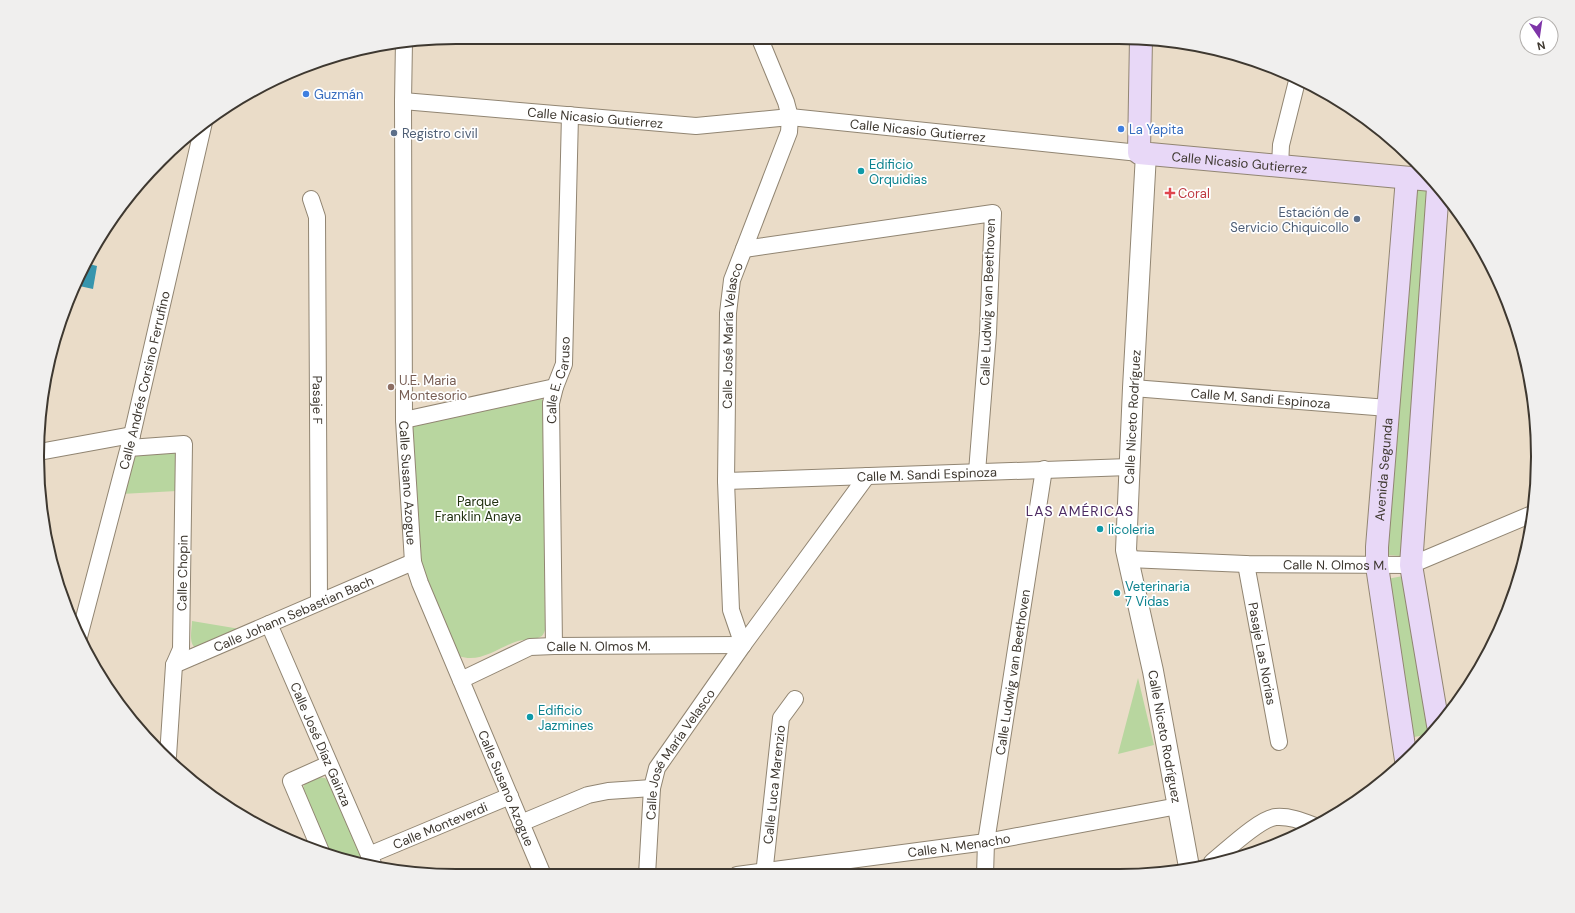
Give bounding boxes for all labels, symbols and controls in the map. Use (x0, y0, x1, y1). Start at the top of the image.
north arrow (1519, 16, 1559, 56)
text: N (1536, 38, 1547, 53)
place label: Guzmán (314, 86, 363, 103)
marker: Guzmán (301, 89, 311, 99)
street label: Calle Nicasio Gutierrez (527, 104, 664, 132)
street label: Calle Nicasio Gutierrez (849, 115, 986, 146)
place label: La Yapita (1129, 121, 1183, 138)
marker: La Yapita (1116, 124, 1126, 134)
place label: Registro civil (402, 125, 478, 142)
marker: Registro civil (389, 128, 399, 138)
street label: Calle Nicasio Gutierrez (1171, 148, 1308, 177)
place label: Edificio Orquidias (869, 156, 927, 188)
marker: Edificio Orquidias (856, 166, 866, 176)
place label: Coral (1178, 185, 1210, 202)
marker: Coral (1165, 188, 1175, 198)
place label: Estación de Servicio Chiquicollo (1230, 204, 1349, 236)
marker: Estación de Servicio Chiquicollo (1352, 214, 1362, 224)
street label: Calle Ludwig van Beethoven (976, 218, 999, 386)
street label: Calle José María Velasco (719, 260, 747, 409)
street label: Calle Andrés Corsino Ferrufino (115, 289, 174, 472)
street label: Calle E. Caruso (543, 336, 574, 424)
street label: Calle Niceto Rodríguez (1120, 349, 1145, 485)
place label: U.E. Maria Montesorio (399, 372, 468, 404)
street label: Pasaje F (309, 376, 326, 425)
marker: U.E. Maria Montesorio (386, 382, 396, 392)
street label: Calle M. Sandi Espinoza (1190, 385, 1331, 412)
street label: Avenida Segunda (1371, 417, 1396, 522)
street label: Calle Susano Azogue (395, 420, 420, 546)
street label: Calle M. Sandi Espinoza (856, 464, 997, 485)
park label: Parque Franklin Anaya (435, 493, 521, 525)
district label: LAS AMÉRICAS (1026, 502, 1134, 520)
place label: licoleria (1108, 521, 1154, 538)
marker: licoleria (1095, 524, 1105, 534)
street label: Calle Chopin (173, 535, 192, 611)
street label: Calle N. Olmos M. (1283, 556, 1387, 574)
street label: Calle Johann Sebastian Bach (211, 572, 376, 656)
place label: Veterinaria 7 Vidas (1125, 578, 1190, 610)
street label: Calle Ludwig van Beethoven (992, 588, 1034, 756)
marker: Veterinaria 7 Vidas (1112, 588, 1122, 598)
street label: Pasaje Las Norias (1244, 601, 1280, 706)
street label: Calle N. Olmos M. (546, 637, 651, 655)
street label: Calle Niceto Rodríguez (1144, 669, 1185, 804)
street label: Calle José Díaz Gainza (286, 680, 355, 809)
street label: Calle José María Velasco (642, 685, 719, 821)
place label: Edificio Jazmines (538, 702, 594, 734)
marker: Edificio Jazmines (525, 712, 535, 722)
street label: Calle Luca Marenzio (759, 724, 789, 845)
street label: Calle Susano Azogue (474, 728, 538, 849)
street label: Calle Monteverdi (390, 798, 490, 853)
street label: Calle N. Menacho (907, 830, 1012, 861)

